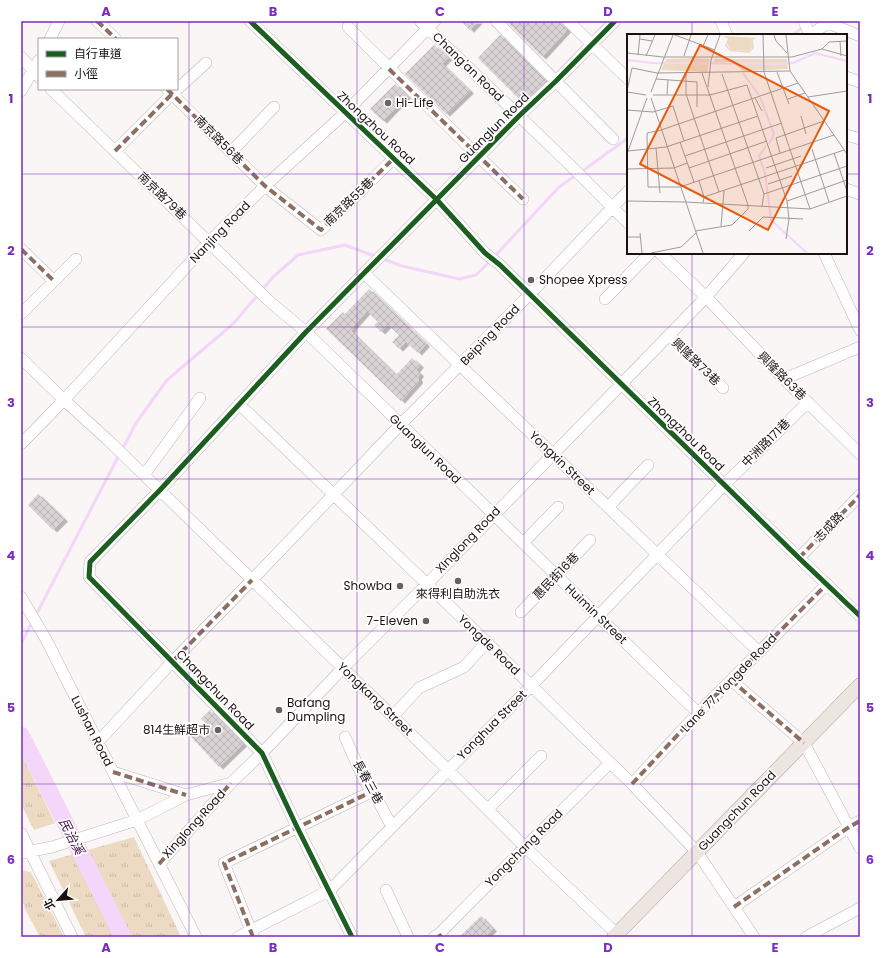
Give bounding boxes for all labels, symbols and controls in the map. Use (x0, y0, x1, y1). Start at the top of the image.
text: A (101, 2, 111, 21)
text: B (269, 2, 278, 21)
text: C (435, 2, 445, 21)
text: D (603, 2, 613, 21)
text: E (771, 2, 779, 21)
street label: Chang'an Road (429, 28, 508, 105)
inset map (627, 34, 847, 254)
legend (38, 38, 178, 90)
text: 自行車道 (74, 45, 122, 62)
text: 小徑 (74, 65, 98, 82)
street label: Zhongzhou Road (334, 87, 419, 168)
text: 1 (9, 89, 13, 108)
street label: Guanglun Road (455, 89, 533, 167)
text: 1 (868, 89, 872, 108)
place label: Hi-Life (396, 94, 433, 111)
marker: Hi-Life (383, 98, 393, 108)
street label: 南京路56巷 (191, 111, 248, 168)
street label: 南京路79巷 (134, 168, 191, 223)
street label: 南京路55巷 (320, 174, 377, 230)
street label: Nanjing Road (186, 197, 254, 266)
text: 2 (7, 241, 15, 260)
text: 2 (866, 241, 874, 260)
place label: Shopee Xpress (539, 271, 628, 288)
marker: Shopee Xpress (526, 275, 536, 285)
street label: Beiping Road (456, 300, 523, 369)
street label: 興隆路73巷 (668, 334, 724, 389)
street label: 興隆路63巷 (754, 347, 811, 404)
text: 3 (7, 393, 15, 412)
street label: Zhongzhou Road (644, 393, 728, 475)
text: 3 (866, 393, 874, 412)
street label: Guanglun Road (386, 410, 465, 487)
street label: 中洲路171巷 (738, 415, 794, 471)
street label: Yongxin Street (526, 427, 599, 498)
street label: XInglong Road (431, 502, 504, 577)
street label: 志成路 (810, 508, 847, 546)
text: 4 (7, 546, 16, 565)
text: 4 (866, 546, 875, 565)
street label: 惠民街16巷 (529, 548, 582, 603)
marker: 來得利自助洗衣 (453, 576, 463, 586)
place label: Showba (344, 577, 392, 594)
street label: Huimin Street (562, 580, 631, 648)
marker: Showba (395, 581, 405, 591)
place label: 來得利自助洗衣 (416, 585, 500, 602)
street label: Yongde Road (455, 611, 524, 679)
place label: 7-Eleven (366, 612, 418, 629)
marker: 7-Eleven (421, 616, 431, 626)
street label: Lane 77, Yongde Road (677, 630, 780, 736)
street label: Changchun Road (173, 646, 258, 734)
street label: Yongkang Street (334, 658, 417, 739)
street label: Yonghua Street (453, 686, 530, 763)
street label: Lushan Road (67, 693, 118, 769)
place label: Bafang Dumpling (287, 694, 345, 725)
text: 5 (7, 698, 15, 717)
text: 5 (866, 698, 874, 717)
marker: Bafang Dumpling (274, 705, 284, 715)
place label: 814生鮮超市 (143, 721, 210, 738)
marker: 814生鮮超市 (213, 725, 223, 735)
street label: 長春三巷 (349, 757, 388, 807)
street label: Guangchun Road (694, 767, 779, 855)
street label: Xinglong Road (158, 786, 229, 862)
street label: Yongchang Road (481, 805, 566, 890)
water label: 民治溪 (54, 815, 90, 860)
text: 6 (7, 850, 15, 869)
text: 6 (866, 850, 874, 869)
north arrow (38, 880, 78, 920)
text: 北 (39, 896, 59, 913)
text: A (101, 938, 111, 957)
text: B (269, 938, 278, 957)
text: C (435, 938, 445, 957)
text: D (603, 938, 613, 957)
text: E (771, 938, 779, 957)

